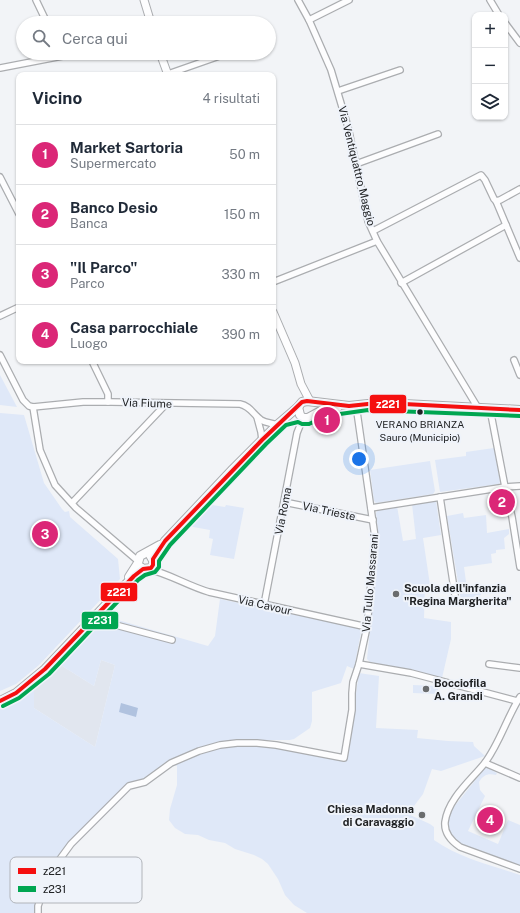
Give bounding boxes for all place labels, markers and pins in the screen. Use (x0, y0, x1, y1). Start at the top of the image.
pin: 1 (314, 405, 340, 435)
marker: VERANO BRIANZA Sauro (Municipio) (415, 407, 425, 417)
place label: VERANO BRIANZA Sauro (Municipio) (376, 418, 464, 443)
pin: 2 (489, 487, 515, 517)
pin: 3 (32, 519, 58, 549)
place label: Scuola dell'infanzia "Regina Margherita" (404, 582, 512, 607)
marker: Scuola dell'infanzia "Regina Margherita" (391, 589, 401, 599)
place label: Bocciofila A. Grandi (434, 677, 486, 702)
marker: Bocciofila A. Grandi (421, 684, 431, 694)
place label: Chiesa Madonna di Caravaggio (327, 803, 414, 828)
pin: 4 (477, 805, 503, 835)
marker: Chiesa Madonna di Caravaggio (417, 810, 427, 820)

